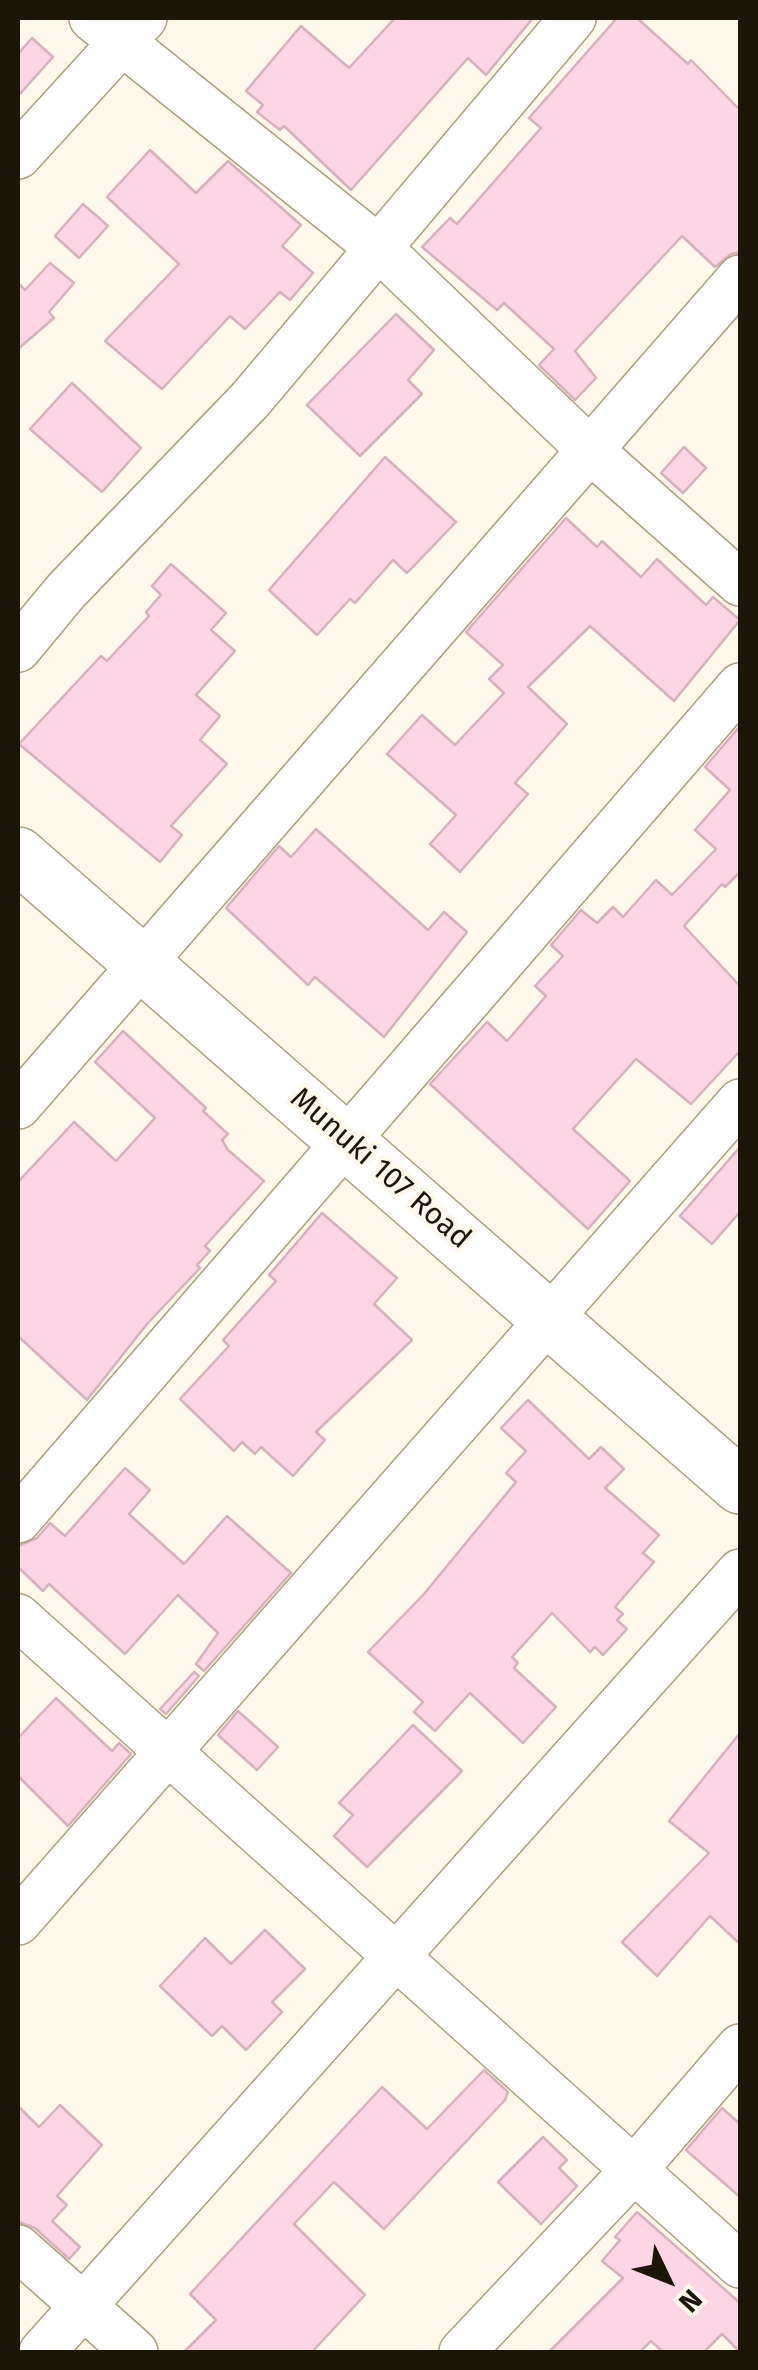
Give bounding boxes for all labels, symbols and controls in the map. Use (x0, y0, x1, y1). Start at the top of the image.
street label: Munuki 107 Road (282, 1081, 478, 1257)
north arrow (618, 2230, 718, 2330)
text: N (672, 2283, 709, 2319)

